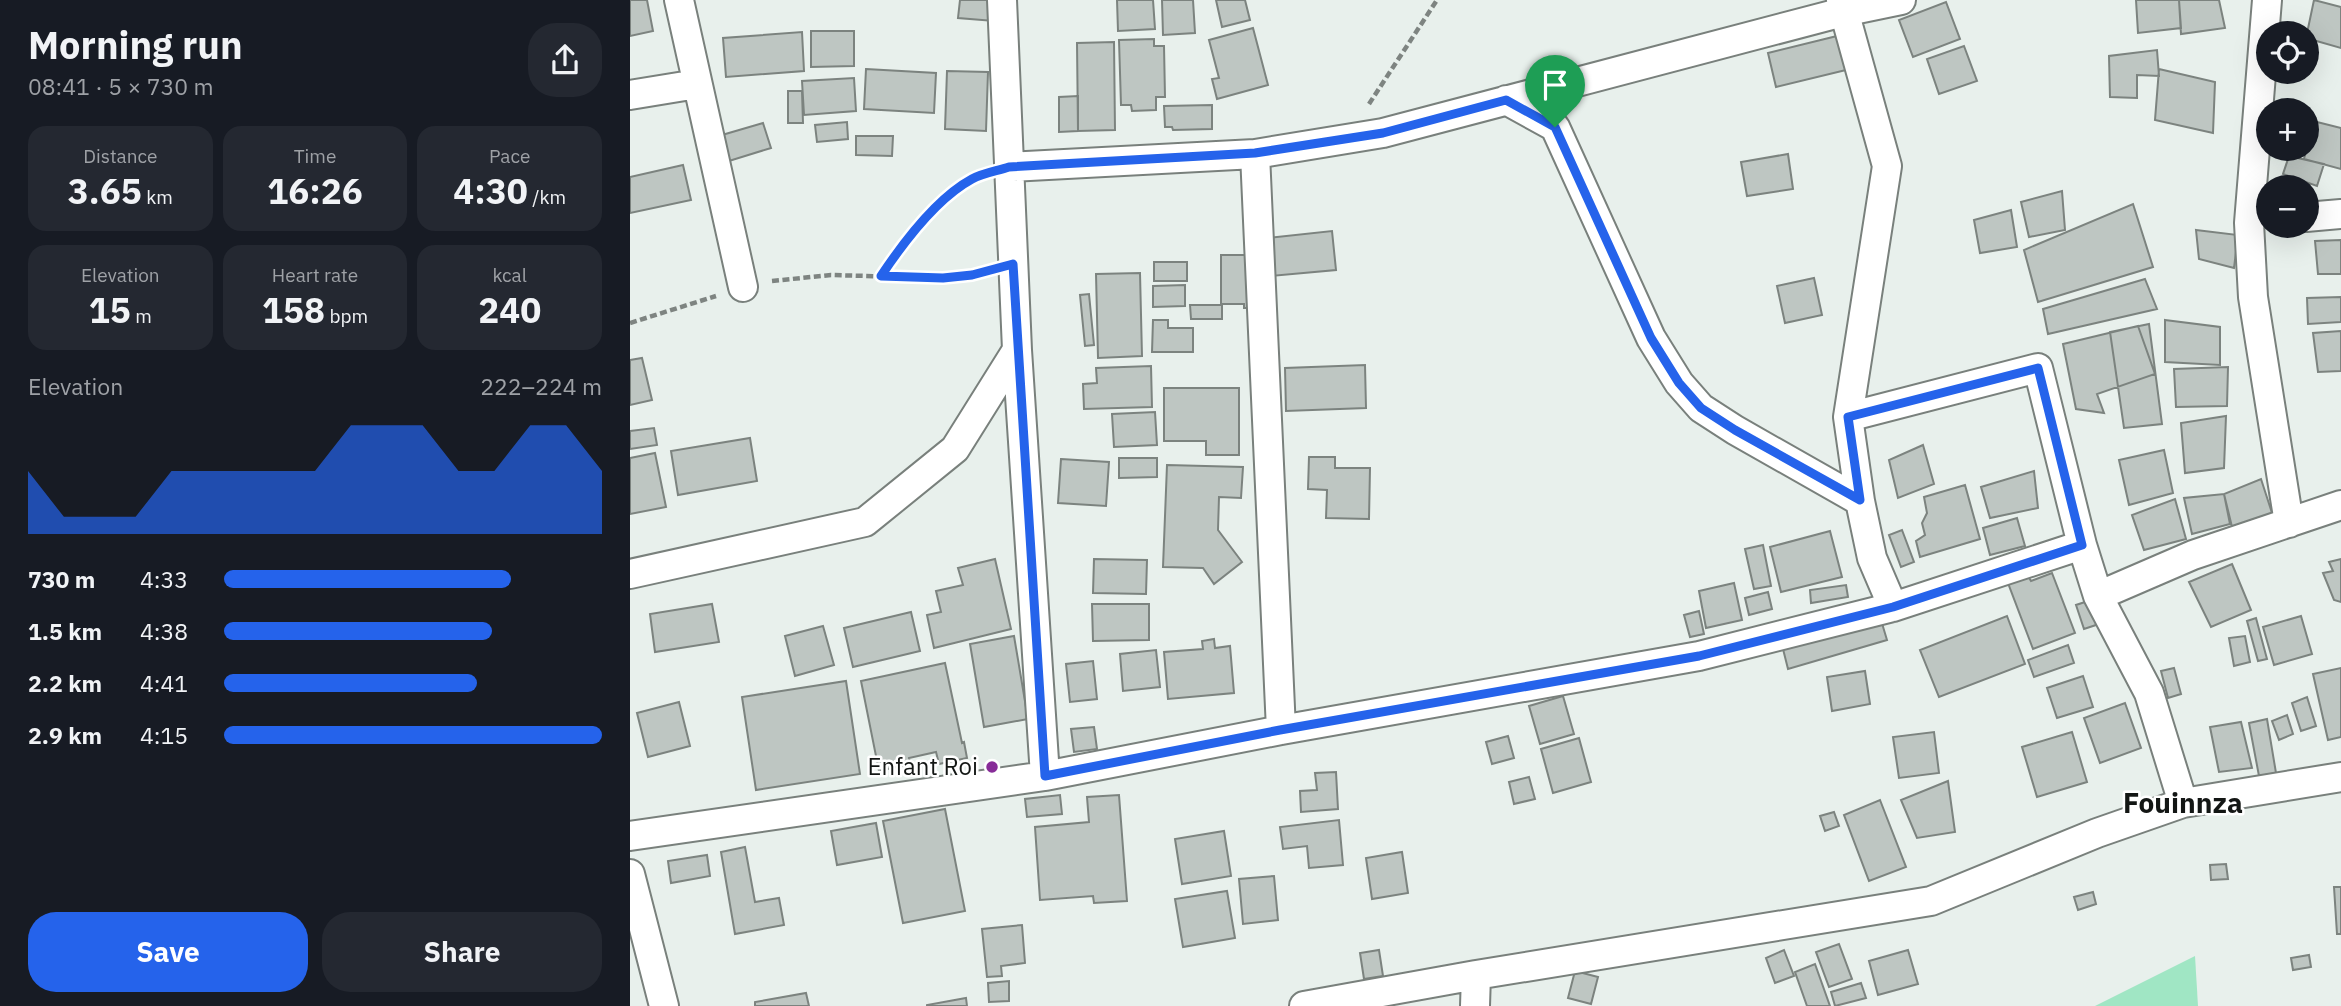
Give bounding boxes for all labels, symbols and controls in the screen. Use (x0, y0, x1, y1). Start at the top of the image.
text: Morning run (28, 20, 243, 69)
map controls (2256, 21, 2319, 238)
button: locate (2256, 21, 2319, 84)
button: share (528, 23, 602, 97)
pin (1525, 55, 1585, 127)
icon: arrive (1536, 66, 1574, 104)
text: 08:41 · 5 × 730 m (28, 71, 214, 101)
button: + (2256, 98, 2319, 161)
text: Distance (83, 144, 157, 168)
text: Time (294, 144, 336, 168)
text: Pace (489, 144, 530, 168)
text: 3.65 (68, 168, 142, 214)
text: 16:26 (267, 168, 363, 214)
text: 4:30 (453, 168, 528, 214)
button: − (2256, 175, 2319, 238)
text: km (142, 185, 173, 209)
text: /km (528, 185, 566, 209)
text: Elevation (81, 263, 160, 287)
text: Heart rate (272, 263, 358, 287)
text: kcal (492, 263, 527, 287)
text: 15 (89, 287, 131, 333)
text: 158 (262, 287, 325, 333)
text: 240 (478, 287, 541, 333)
text: m (131, 304, 152, 328)
text: bpm (325, 304, 368, 328)
text: Elevation (28, 371, 123, 401)
text: 222–224 m (480, 371, 602, 401)
text: 730 m (28, 564, 95, 594)
text: 4:33 (140, 564, 188, 594)
text: 1.5 km (28, 616, 102, 646)
text: 4:38 (140, 616, 188, 646)
text: 2.2 km (28, 668, 102, 698)
text: 4:41 (140, 668, 188, 698)
text: 2.9 km (28, 720, 102, 750)
text: 4:15 (140, 720, 188, 750)
place label: Enfant Roi (868, 750, 978, 782)
marker: Enfant Roi (984, 759, 1000, 775)
district label: Fouinnza (2123, 784, 2243, 821)
button: Save (28, 912, 308, 992)
button: Share (322, 912, 602, 992)

